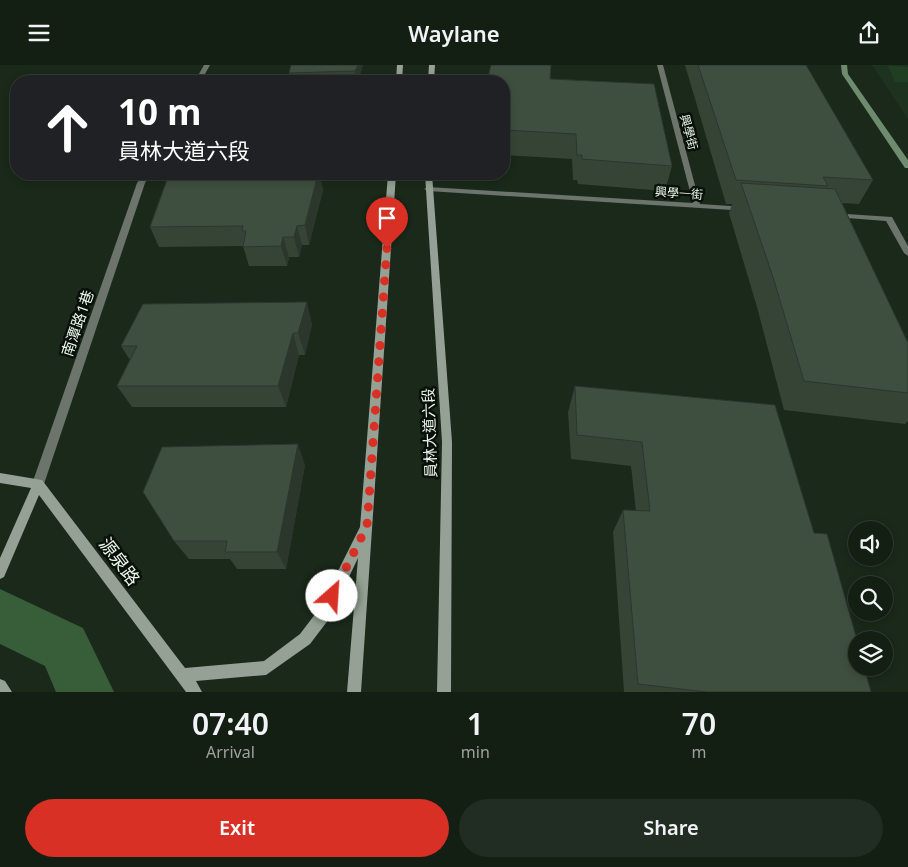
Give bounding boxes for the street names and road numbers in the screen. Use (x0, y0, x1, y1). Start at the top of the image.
street label: 興學街 (676, 112, 702, 152)
street label: 興學一街 (654, 183, 704, 203)
street label: 南潭路1巷 (56, 287, 98, 359)
street label: 員林大道六段 (417, 388, 441, 478)
street label: 源泉路 (94, 532, 146, 590)

